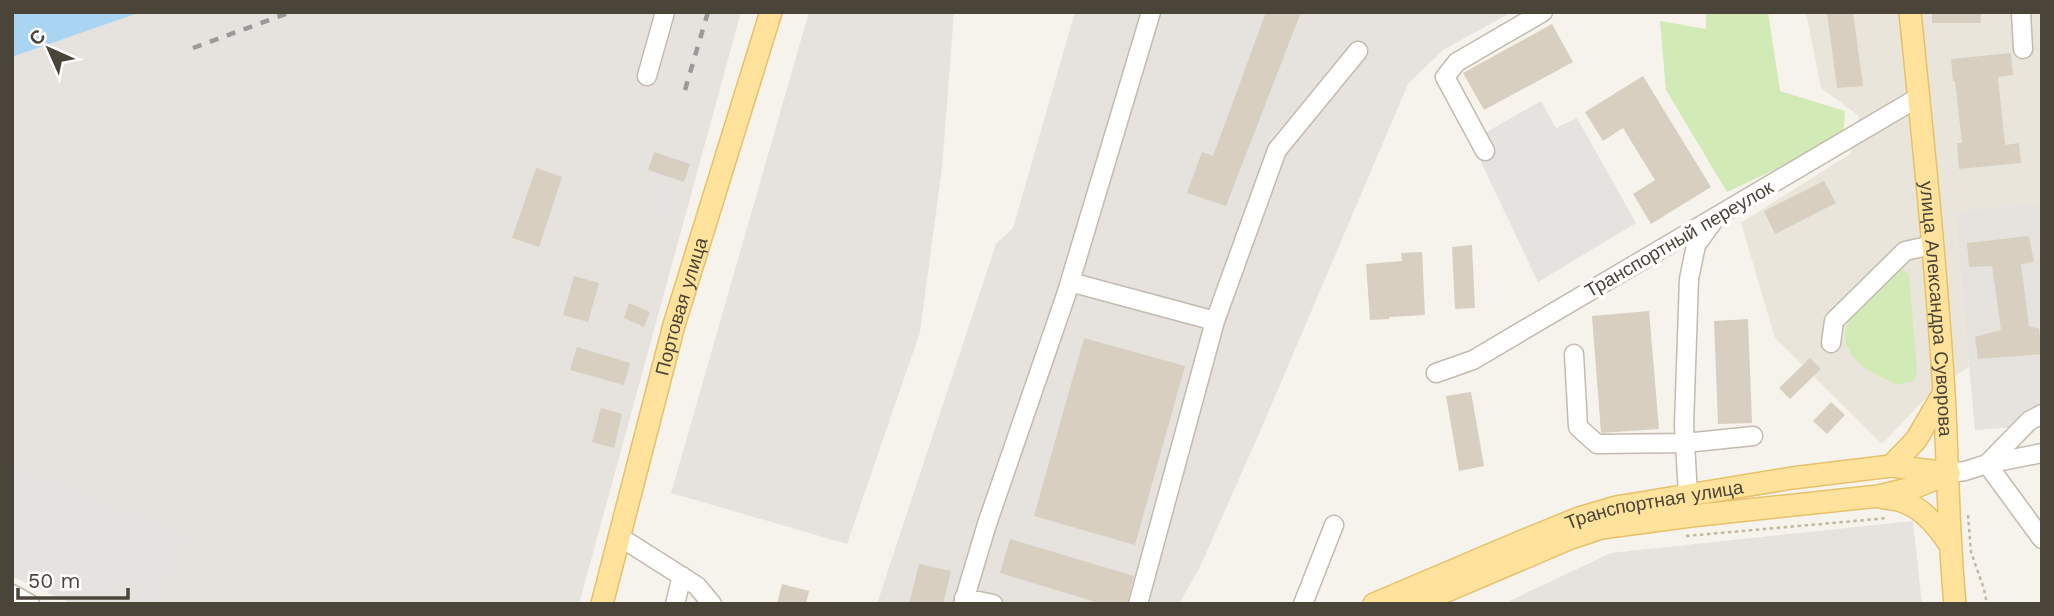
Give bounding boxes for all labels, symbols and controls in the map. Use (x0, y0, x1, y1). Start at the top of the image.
north arrow (14, 14, 84, 84)
text: С (24, 24, 51, 50)
street label: Транспортный переулок (1581, 175, 1778, 302)
street label: улица Александра Суворова (1915, 180, 1958, 437)
street label: Портовая улица (650, 234, 712, 378)
street label: Транспортная улица (1562, 475, 1745, 534)
scale bar (18, 556, 128, 600)
text: 50 m (28, 568, 80, 593)

